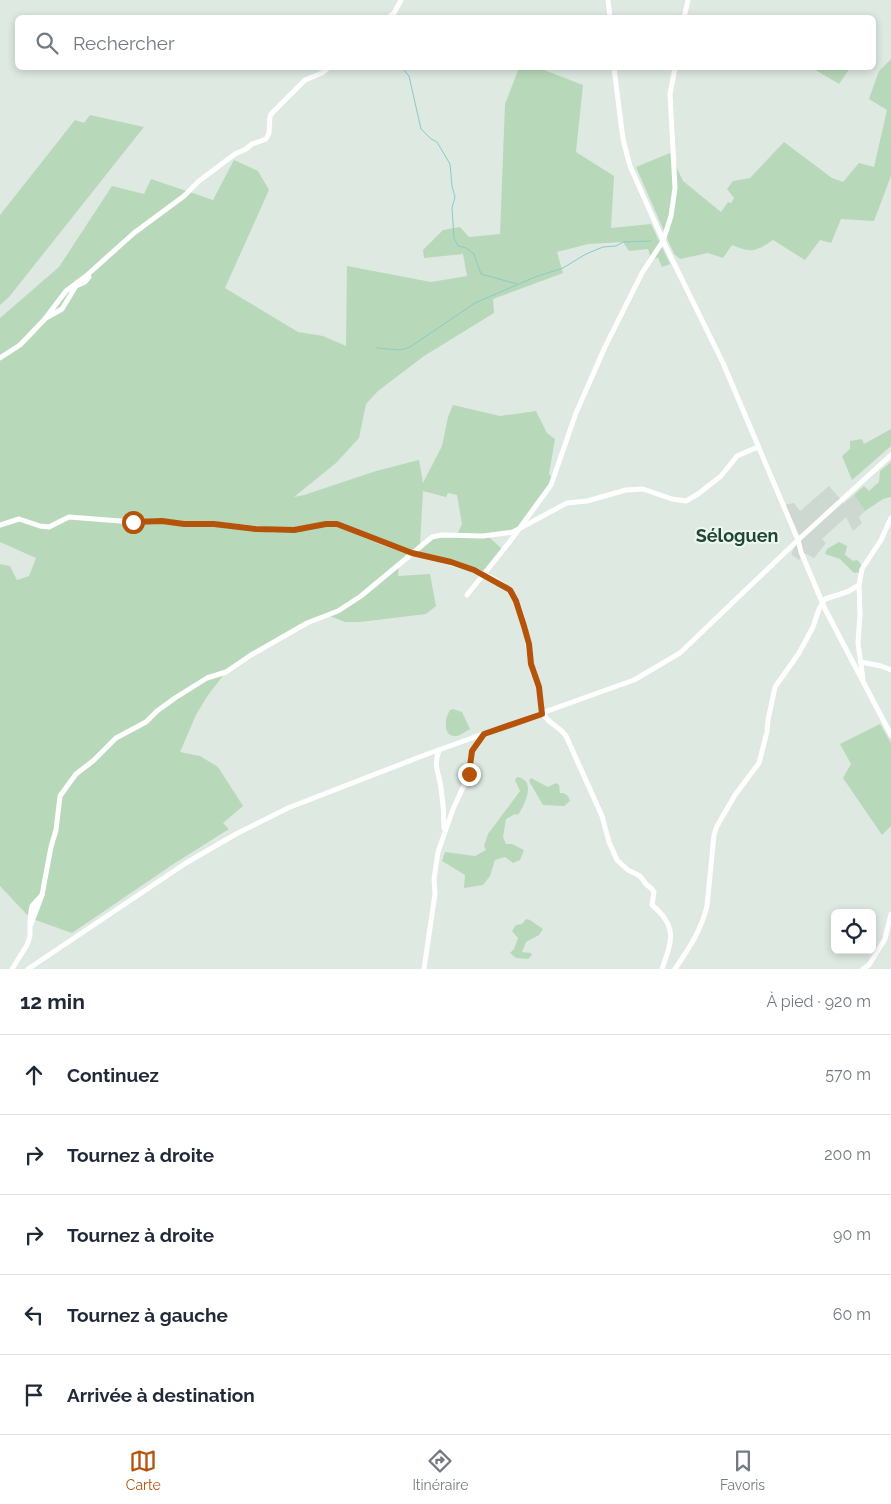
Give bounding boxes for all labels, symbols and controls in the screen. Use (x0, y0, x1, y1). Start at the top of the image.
search box (15, 15, 876, 70)
icon: search (33, 29, 61, 57)
text: Rechercher (73, 32, 175, 54)
route start (122, 511, 145, 534)
district label: Séloguen (696, 525, 778, 546)
route end (458, 763, 481, 786)
map controls (831, 909, 876, 954)
button: locate (831, 909, 876, 954)
text: 12 min (20, 989, 85, 1014)
text: À pied · 920 m (766, 992, 871, 1011)
icon: ahead (20, 1061, 48, 1089)
text: Continuez (67, 1064, 159, 1086)
text: 570 m (825, 1065, 871, 1084)
icon: right (20, 1141, 48, 1169)
text: Tournez à droite (67, 1144, 214, 1166)
text: 200 m (824, 1145, 871, 1164)
icon: right (20, 1221, 48, 1249)
text: Tournez à droite (67, 1224, 214, 1246)
text: 90 m (833, 1225, 871, 1244)
icon: left (20, 1301, 48, 1329)
text: Tournez à gauche (67, 1304, 228, 1326)
text: 60 m (833, 1305, 871, 1324)
icon: arrive (20, 1381, 48, 1409)
text: Arrivée à destination (67, 1384, 255, 1406)
tab: Carte (126, 1447, 161, 1493)
tab: Itinéraire (412, 1447, 468, 1493)
tab: Favoris (720, 1447, 765, 1493)

